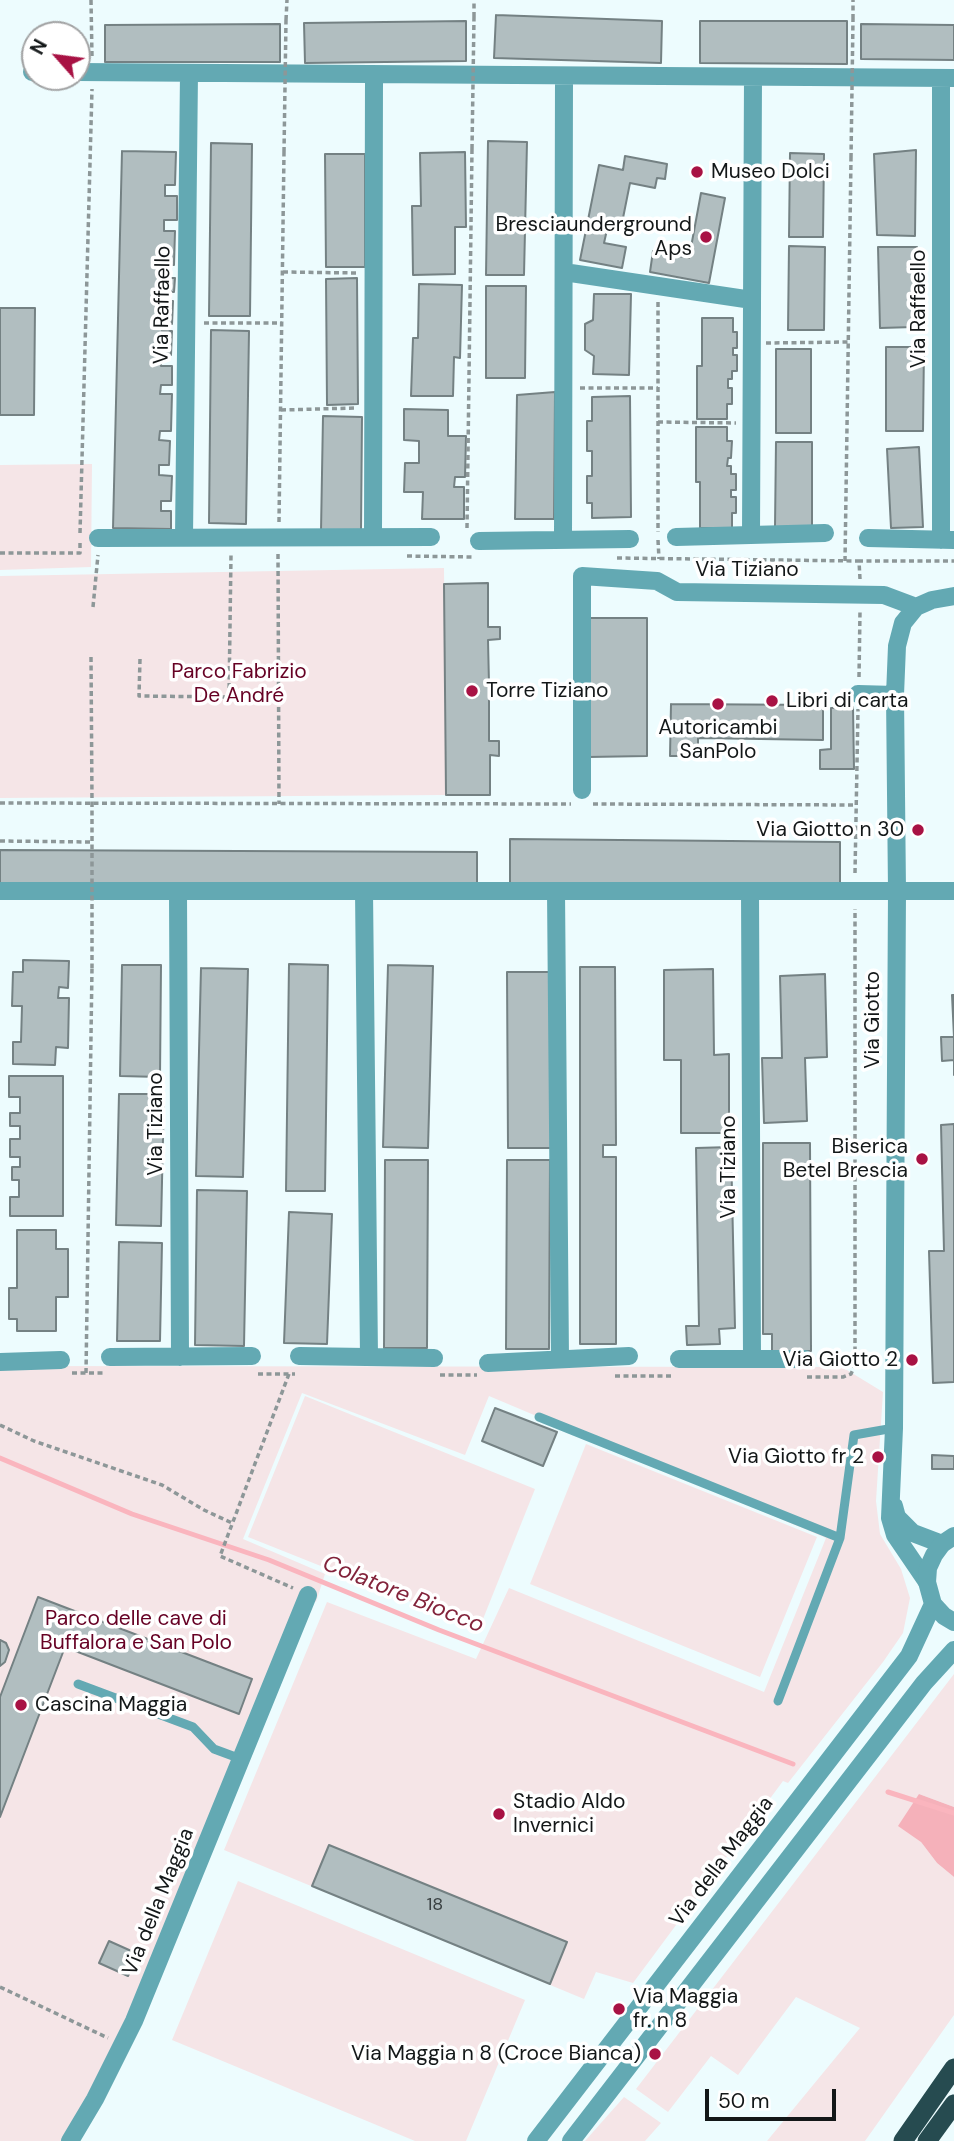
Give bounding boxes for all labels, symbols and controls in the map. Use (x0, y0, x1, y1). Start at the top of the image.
north arrow (21, 21, 91, 91)
text: N (24, 35, 53, 59)
place label: Museo Dolci (711, 159, 830, 185)
marker: Museo Dolci (689, 164, 705, 180)
place label: Bresciaunderground Aps (496, 212, 692, 262)
marker: Bresciaunderground Aps (698, 229, 714, 245)
street label: Via Raffaello (149, 245, 177, 365)
street label: Via Raffaello (906, 250, 932, 368)
street label: Via Tiziano (695, 557, 799, 583)
park label: Parco Fabrizio De André (171, 659, 307, 709)
place label: Torre Tiziano (486, 678, 608, 704)
marker: Torre Tiziano (464, 683, 480, 699)
place label: Libri di carta (786, 688, 908, 714)
marker: Libri di carta (764, 693, 780, 709)
marker: Autoricambi SanPolo (710, 696, 726, 712)
place label: Autoricambi SanPolo (658, 715, 778, 765)
place label: Via Giotto n 30 (756, 817, 904, 843)
marker: Via Giotto n 30 (910, 822, 926, 838)
street label: Via Giotto (860, 971, 886, 1069)
street label: Via Tiziano (143, 1072, 169, 1176)
street label: Via Tiziano (716, 1115, 742, 1219)
place label: Biserica Betel Brescia (783, 1134, 908, 1184)
marker: Biserica Betel Brescia (914, 1151, 930, 1167)
place label: Via Giotto 2 (783, 1347, 898, 1373)
marker: Via Giotto 2 (904, 1352, 920, 1368)
place label: Via Giotto fr 2 (728, 1444, 864, 1470)
marker: Via Giotto fr 2 (870, 1449, 886, 1465)
water label: Colatore Biocco (318, 1550, 488, 1640)
park label: Parco delle cave di Buffalora e San Polo (40, 1606, 232, 1656)
place label: Cascina Maggia (35, 1692, 187, 1718)
marker: Cascina Maggia (13, 1697, 29, 1713)
place label: Stadio Aldo Invernici (513, 1789, 625, 1839)
street label: Via della Maggia (665, 1792, 779, 1932)
marker: Stadio Aldo Invernici (491, 1806, 507, 1822)
street label: Via della Maggia (118, 1825, 200, 1979)
house number: 18 (427, 1894, 443, 1916)
place label: Via Maggia fr. n 8 (633, 1984, 738, 2034)
marker: Via Maggia fr. n 8 (611, 2001, 627, 2017)
place label: Via Maggia n 8 (Croce Bianca) (351, 2041, 641, 2067)
marker: Via Maggia n 8 (Croce Bianca) (647, 2046, 663, 2062)
scale bar (709, 2074, 840, 2118)
text: 50 m (718, 2087, 769, 2115)

